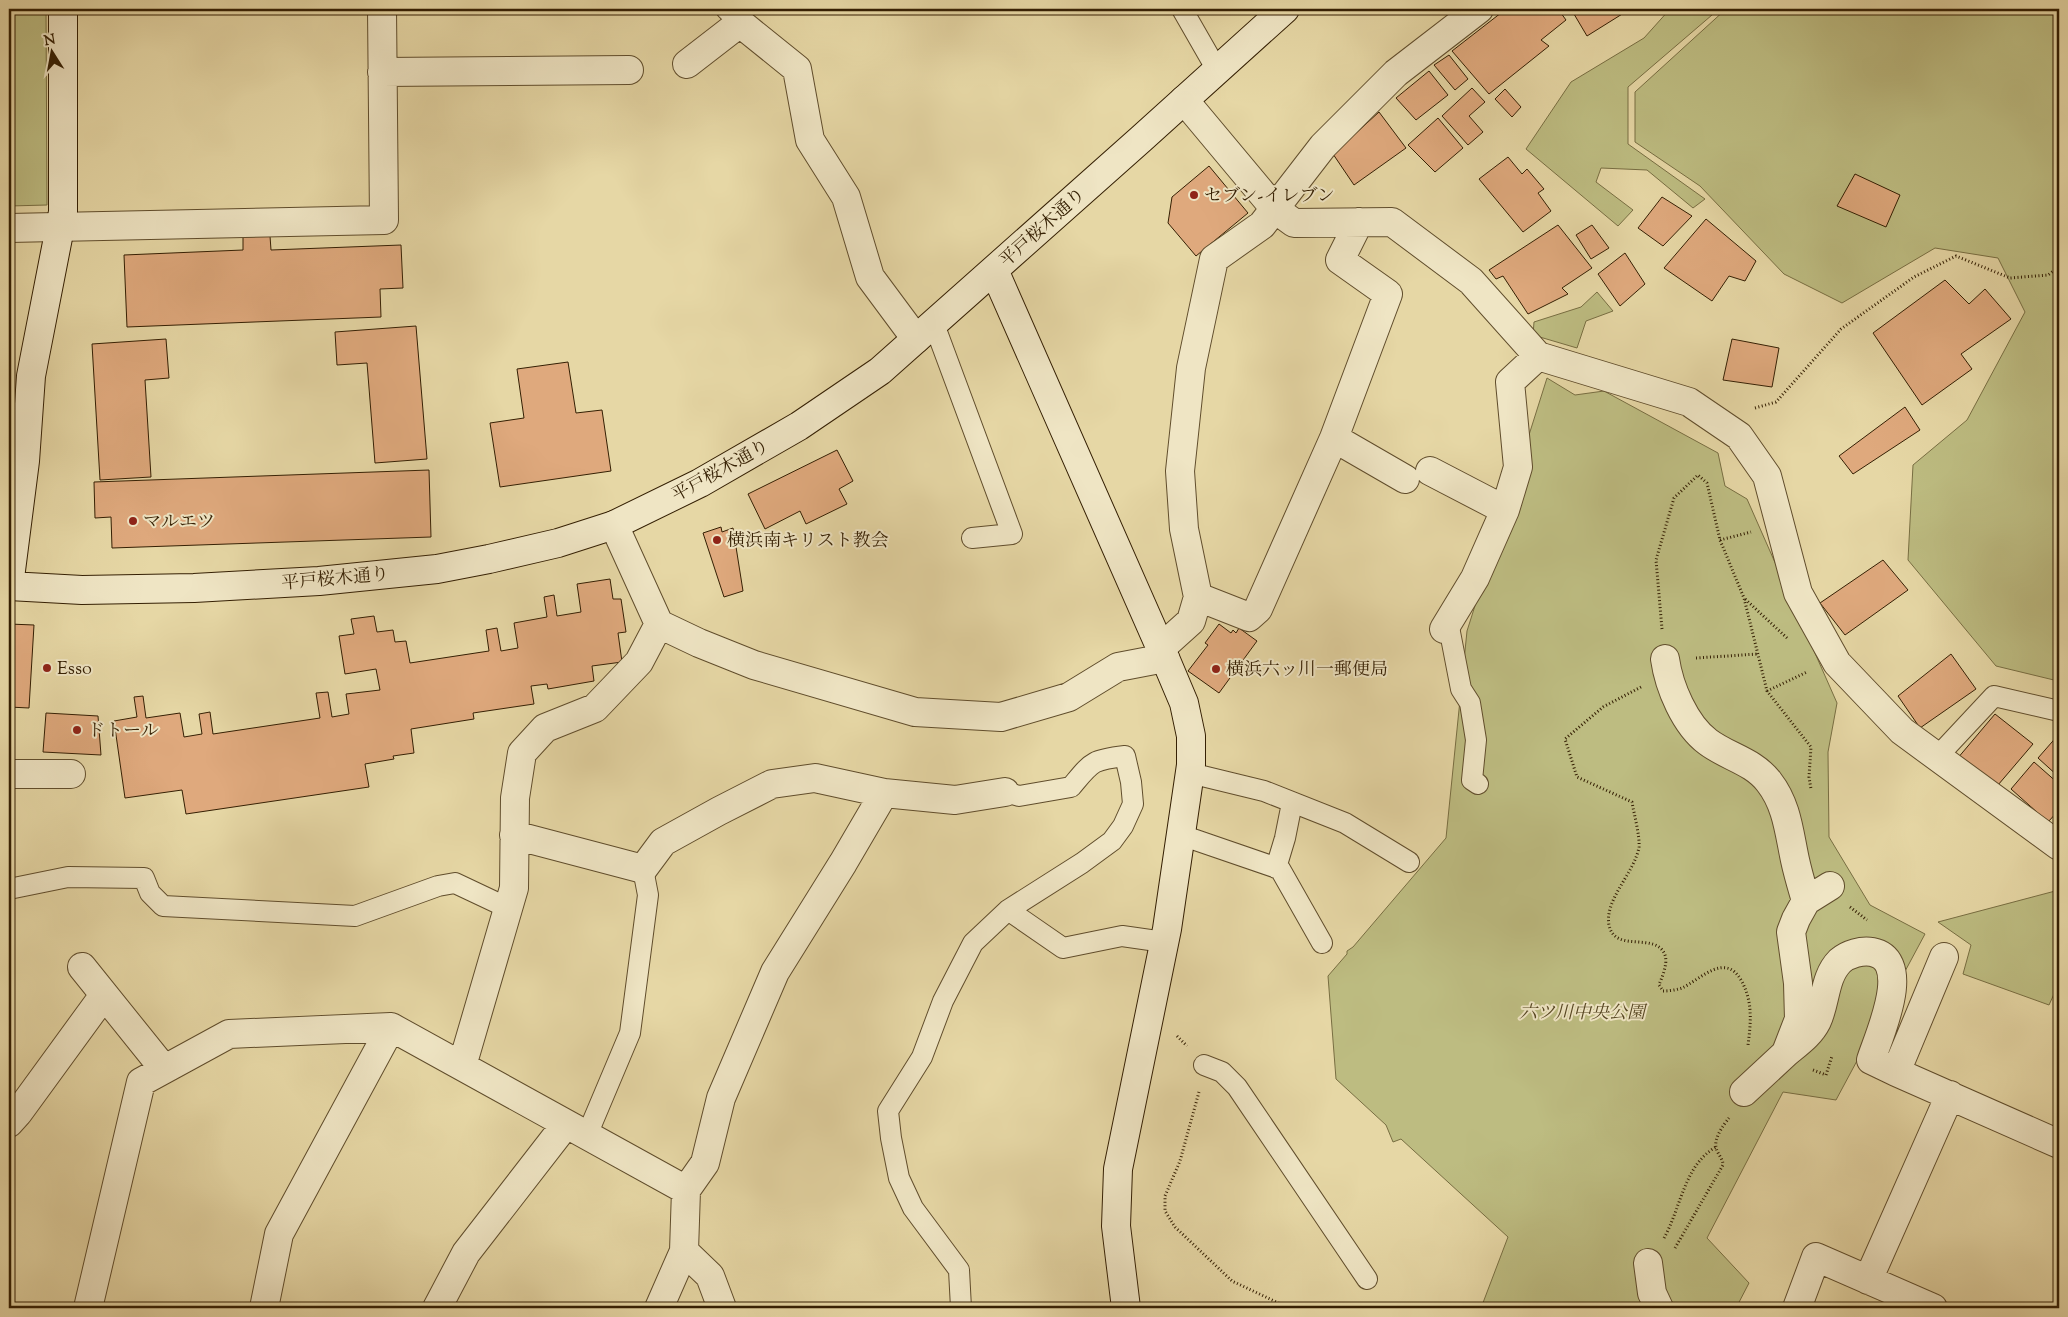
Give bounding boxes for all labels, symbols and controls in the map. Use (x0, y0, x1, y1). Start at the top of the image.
north arrow (28, 28, 78, 78)
text: N (43, 30, 57, 52)
street label: 平戸桜木通り (995, 183, 1092, 274)
place label: セブン-イレブン (1204, 184, 1335, 210)
marker: セブン-イレブン (1188, 189, 1200, 201)
street label: 平戸桜木通り (667, 434, 775, 509)
place label: マルエツ (143, 510, 215, 536)
marker: マルエツ (127, 515, 139, 527)
place label: 横浜南キリスト教会 (727, 529, 889, 555)
marker: 横浜南キリスト教会 (711, 534, 723, 546)
street label: 平戸桜木通り (280, 562, 390, 598)
place label: Esso (57, 657, 92, 683)
place label: 横浜六ッ川一郵便局 (1226, 658, 1388, 684)
marker: Esso (41, 662, 53, 674)
marker: 横浜六ッ川一郵便局 (1210, 663, 1222, 675)
place label: ドトール (87, 719, 159, 745)
marker: ドトール (71, 724, 83, 736)
park label: 六ツ川中央公園 (1519, 1001, 1648, 1027)

